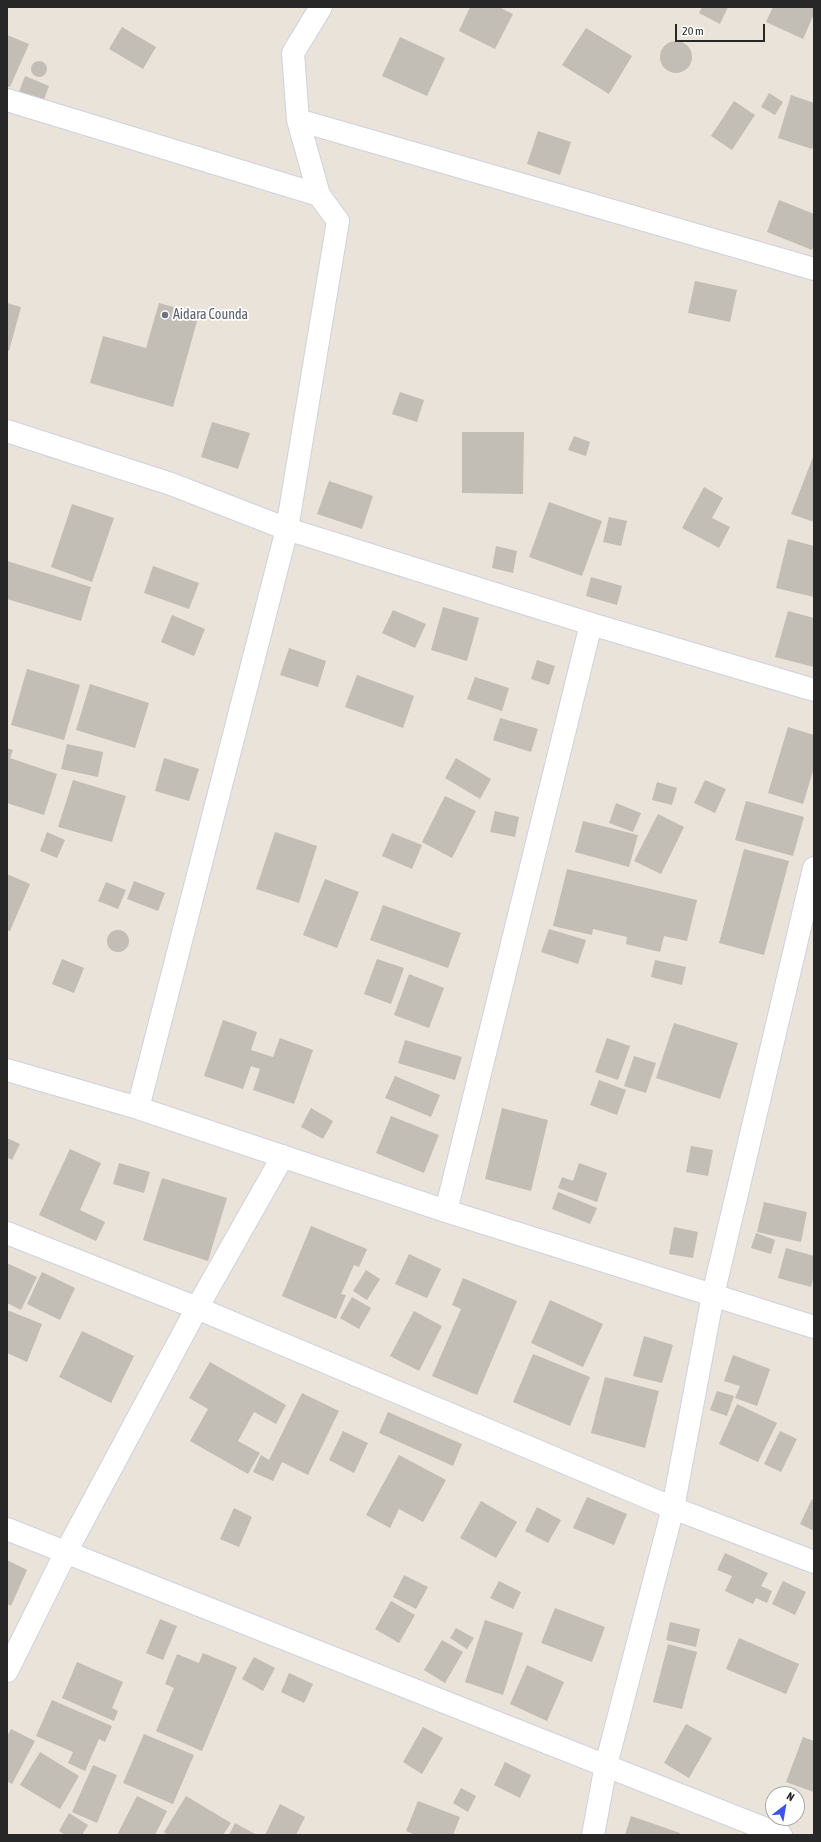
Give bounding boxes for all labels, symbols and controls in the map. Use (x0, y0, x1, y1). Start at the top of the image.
scale bar (677, 16, 767, 42)
text: 20 m (682, 24, 704, 38)
place label: Aidara Counda (173, 307, 248, 323)
marker: Aidara Counda (160, 310, 170, 320)
north arrow (765, 1786, 805, 1826)
text: N (785, 1790, 797, 1803)

